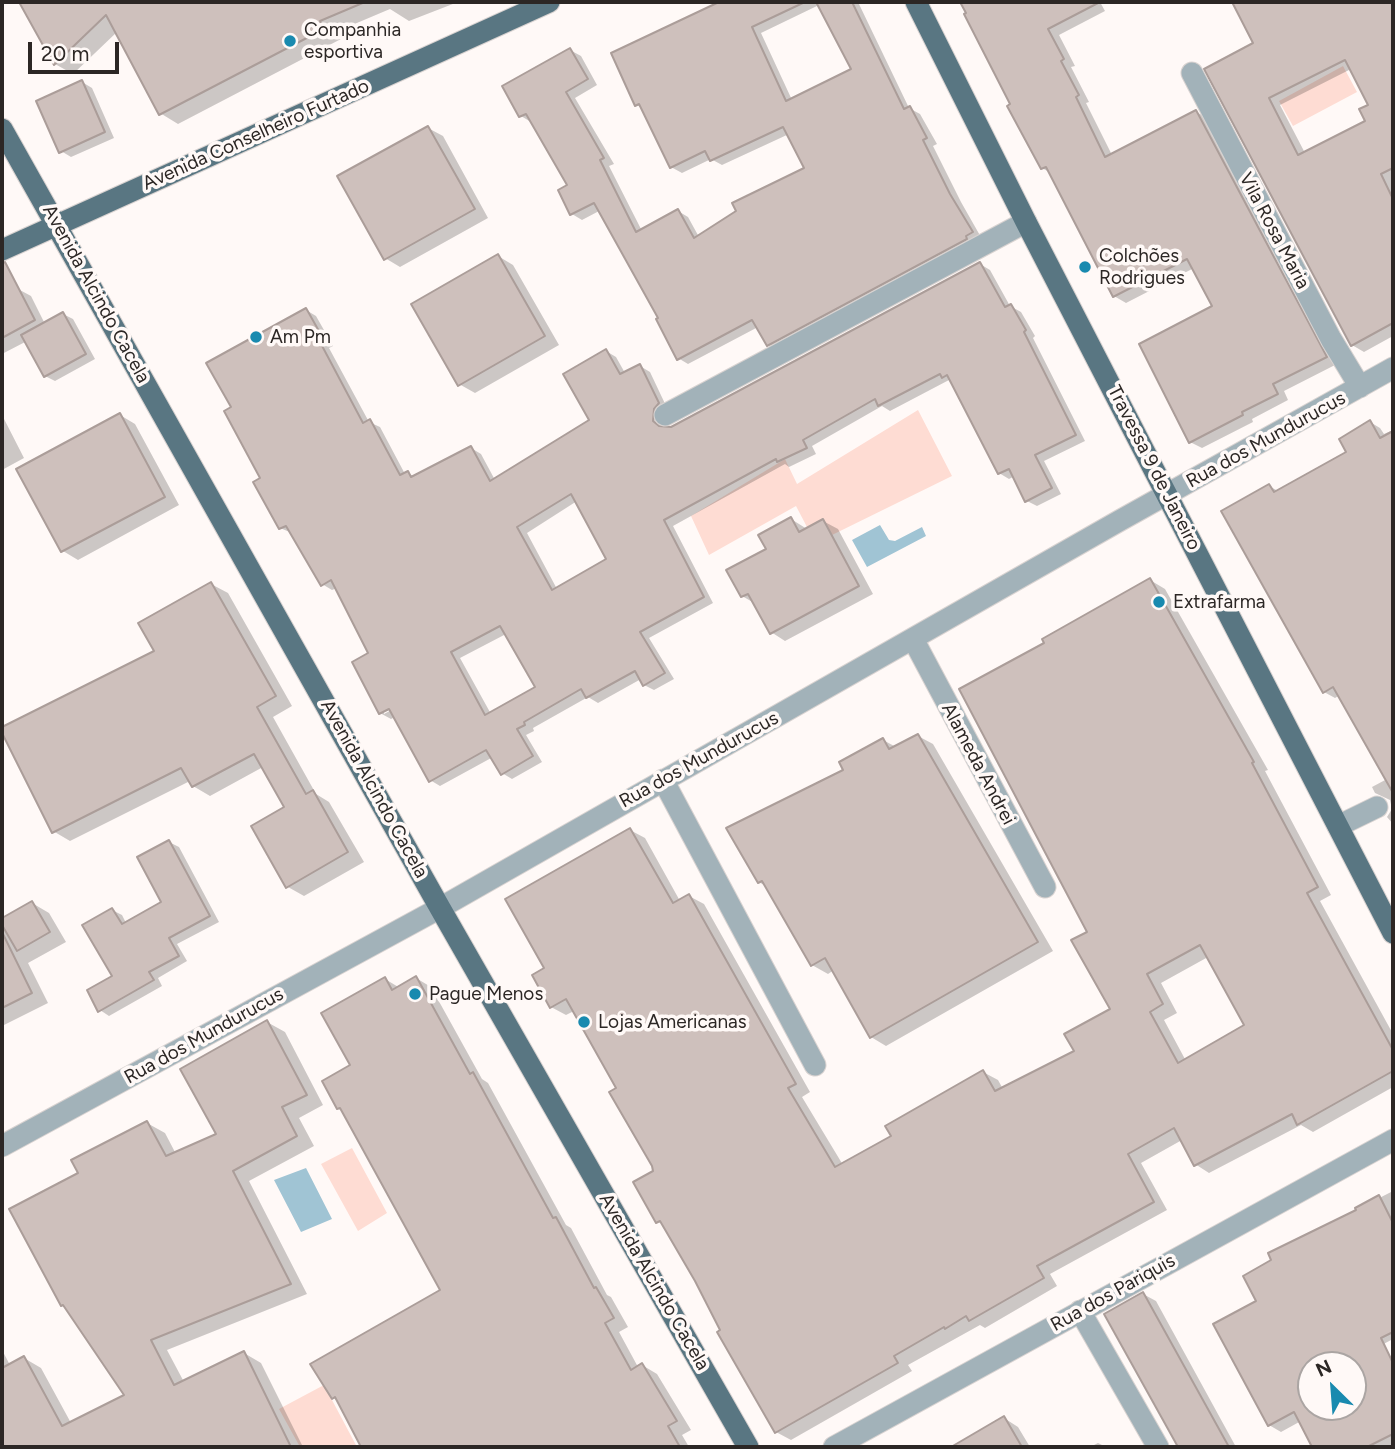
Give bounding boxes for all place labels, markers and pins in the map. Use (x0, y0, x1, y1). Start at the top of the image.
place label: Companhia esportiva (304, 19, 401, 63)
marker: Companhia esportiva (282, 33, 298, 49)
place label: Colchões Rodrigues (1099, 245, 1185, 289)
marker: Colchões Rodrigues (1077, 259, 1093, 275)
place label: Am Pm (270, 326, 331, 348)
marker: Am Pm (248, 329, 264, 345)
place label: Extrafarma (1173, 591, 1265, 613)
marker: Extrafarma (1151, 594, 1167, 610)
place label: Pague Menos (429, 983, 543, 1005)
marker: Pague Menos (407, 986, 423, 1002)
place label: Lojas Americanas (598, 1011, 747, 1033)
marker: Lojas Americanas (576, 1014, 592, 1030)

